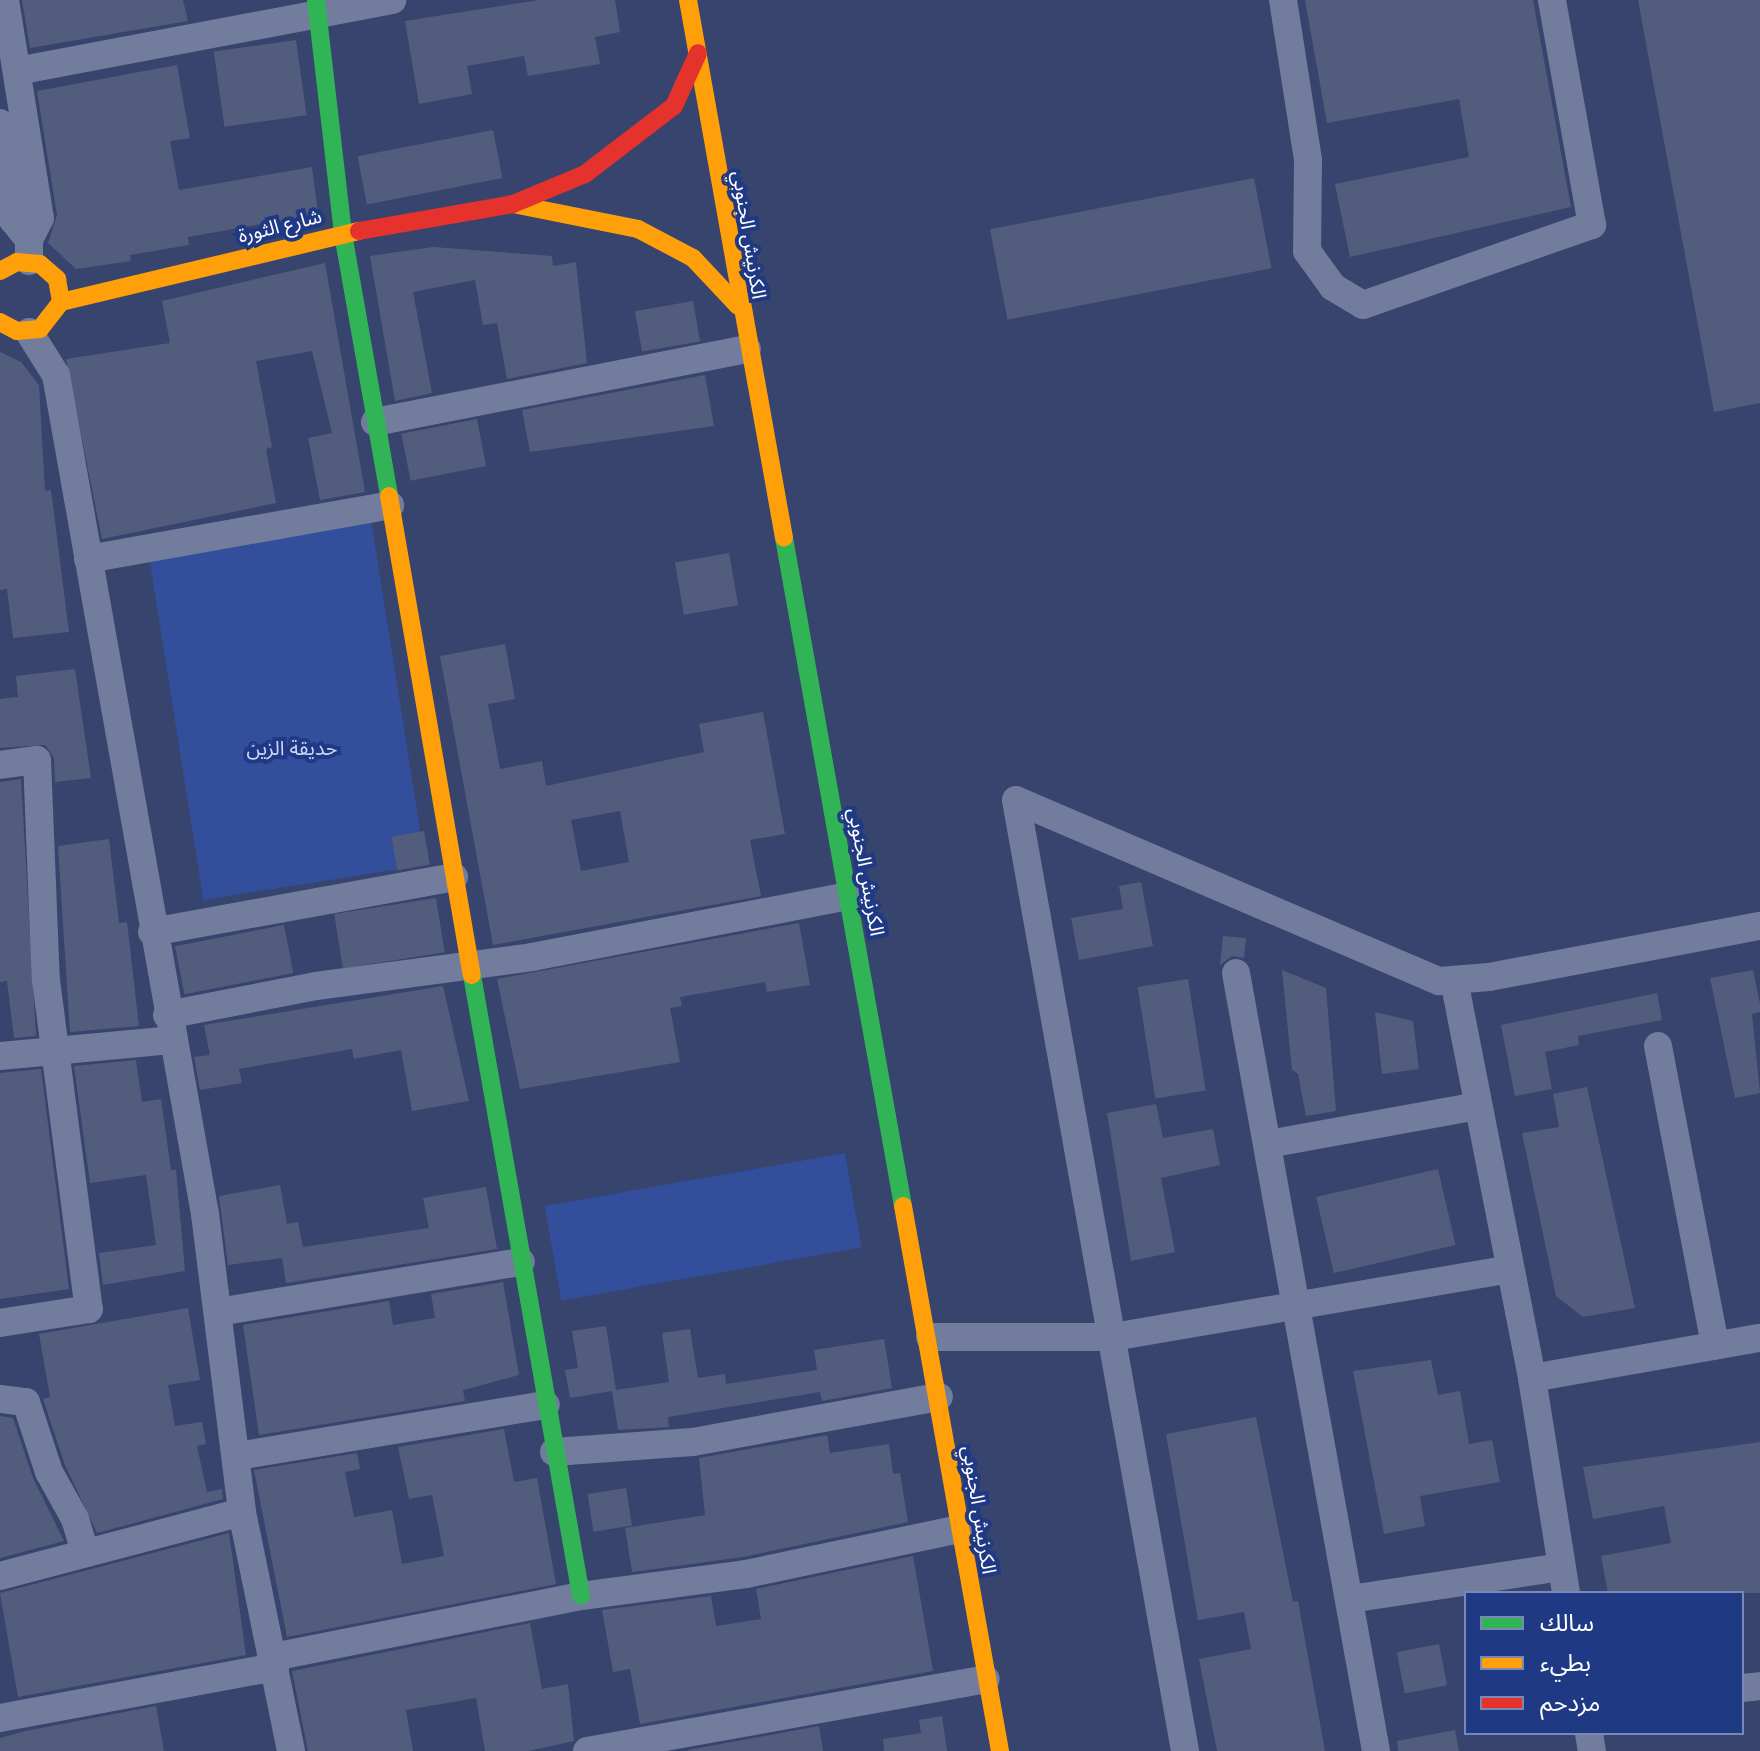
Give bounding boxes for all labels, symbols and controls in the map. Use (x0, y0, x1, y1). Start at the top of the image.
street label: الكرنيش الجنوبي (727, 169, 771, 301)
street label: شارع الثورة (236, 204, 324, 248)
park label: حديقة الزين (247, 736, 337, 760)
street label: الكرنيش الجنوبي (843, 806, 889, 938)
street label: الكرنيش الجنوبي (957, 1444, 1001, 1576)
legend (1464, 1591, 1744, 1735)
text: سالك (1540, 1609, 1594, 1637)
text: بطيء (1540, 1649, 1591, 1677)
text: مزدحم (1540, 1689, 1600, 1717)

